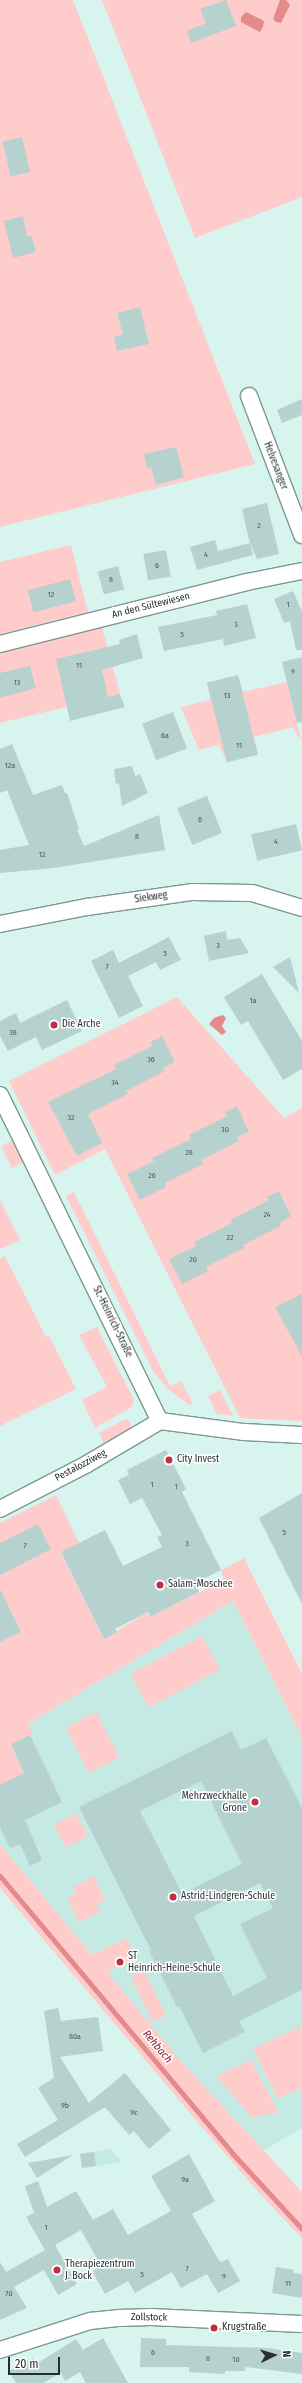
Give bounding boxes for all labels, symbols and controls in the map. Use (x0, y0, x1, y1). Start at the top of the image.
street label: Helvesanger (260, 440, 290, 492)
house number: 2 (257, 521, 261, 531)
house number: 4 (204, 550, 208, 560)
house number: 6 (155, 561, 159, 571)
house number: 8 (109, 575, 113, 585)
house number: 12 (48, 590, 54, 600)
street label: An den Sültewiesen (111, 590, 191, 622)
house number: 1 (286, 600, 290, 610)
house number: 3 (234, 620, 238, 630)
house number: 5 (180, 630, 184, 640)
house number: 11 (76, 661, 82, 671)
house number: 9 (291, 667, 295, 677)
house number: 13 (14, 678, 20, 688)
house number: 13 (224, 691, 230, 701)
house number: 6a (161, 731, 169, 741)
house number: 11 (236, 741, 242, 751)
house number: 12a (5, 761, 15, 771)
house number: 6 (198, 815, 202, 825)
house number: 8 (135, 832, 139, 842)
house number: 4 (274, 837, 278, 847)
house number: 12 (39, 850, 45, 860)
street label: Siekweg (134, 890, 168, 906)
house number: 3 (216, 941, 220, 951)
house number: 5 (163, 949, 167, 959)
house number: 7 (105, 962, 109, 972)
house number: 1a (249, 996, 257, 1006)
place label: Die Arche (62, 1019, 101, 1031)
marker: Die Arche (49, 1020, 59, 1030)
house number: 38 (9, 1028, 17, 1038)
house number: 36 (147, 1055, 155, 1065)
house number: 34 (111, 1078, 119, 1088)
house number: 32 (67, 1113, 75, 1123)
house number: 30 (221, 1125, 229, 1135)
house number: 28 (185, 1148, 193, 1158)
house number: 26 (148, 1171, 156, 1181)
house number: 24 (263, 1210, 271, 1220)
house number: 22 (226, 1233, 234, 1243)
house number: 20 (189, 1255, 197, 1265)
street label: St.-Heinrich-Straße (90, 1284, 134, 1360)
street label: Pestalozziweg (53, 1447, 109, 1485)
place label: City Invest (177, 1454, 219, 1466)
marker: City Invest (164, 1455, 174, 1465)
house number: 1 (150, 1480, 154, 1490)
house number: 1 (174, 1482, 178, 1492)
house number: 5 (282, 1528, 286, 1538)
house number: 3 (185, 1539, 189, 1549)
house number: 7 (23, 1541, 27, 1551)
place label: Salam-Moschee (168, 1579, 233, 1591)
marker: Salam-Moschee (155, 1580, 165, 1590)
place label: Mehrzweckhalle Grone (182, 1790, 247, 1814)
marker: Mehrzweckhalle Grone (250, 1797, 260, 1807)
place label: Astrid-Lindgren-Schule (181, 1891, 275, 1903)
marker: Astrid-Lindgren-Schule (168, 1892, 178, 1902)
place label: ST Heinrich-Heine-Schule (128, 1950, 220, 1974)
marker: ST Heinrich-Heine-Schule (115, 1957, 125, 1967)
water label: Rehbach (140, 2028, 174, 2066)
house number: 80a (69, 2032, 81, 2042)
house number: 9b (61, 2101, 69, 2111)
house number: 9c (130, 2108, 138, 2118)
house number: 9a (181, 2175, 189, 2185)
house number: 1 (44, 2223, 48, 2233)
place label: Therapiezentrum J. Bock (65, 2258, 134, 2282)
house number: 7 (185, 2264, 189, 2274)
marker: Therapiezentrum J. Bock (52, 2265, 62, 2275)
house number: 5 (140, 2270, 144, 2280)
house number: 9 (222, 2272, 226, 2282)
house number: 11 (285, 2279, 291, 2289)
house number: 70 (5, 2289, 13, 2299)
street label: Zollstock (131, 2312, 167, 2324)
place label: Krugstraße (222, 2322, 267, 2334)
marker: Krugstraße (209, 2323, 219, 2333)
north arrow (254, 2335, 294, 2375)
house number: 6 (151, 2348, 155, 2358)
scale bar (10, 2349, 62, 2375)
text: N (280, 2350, 293, 2358)
house number: 8 (206, 2354, 210, 2364)
house number: 10 (232, 2355, 240, 2365)
text: 20 m (15, 2357, 39, 2371)

